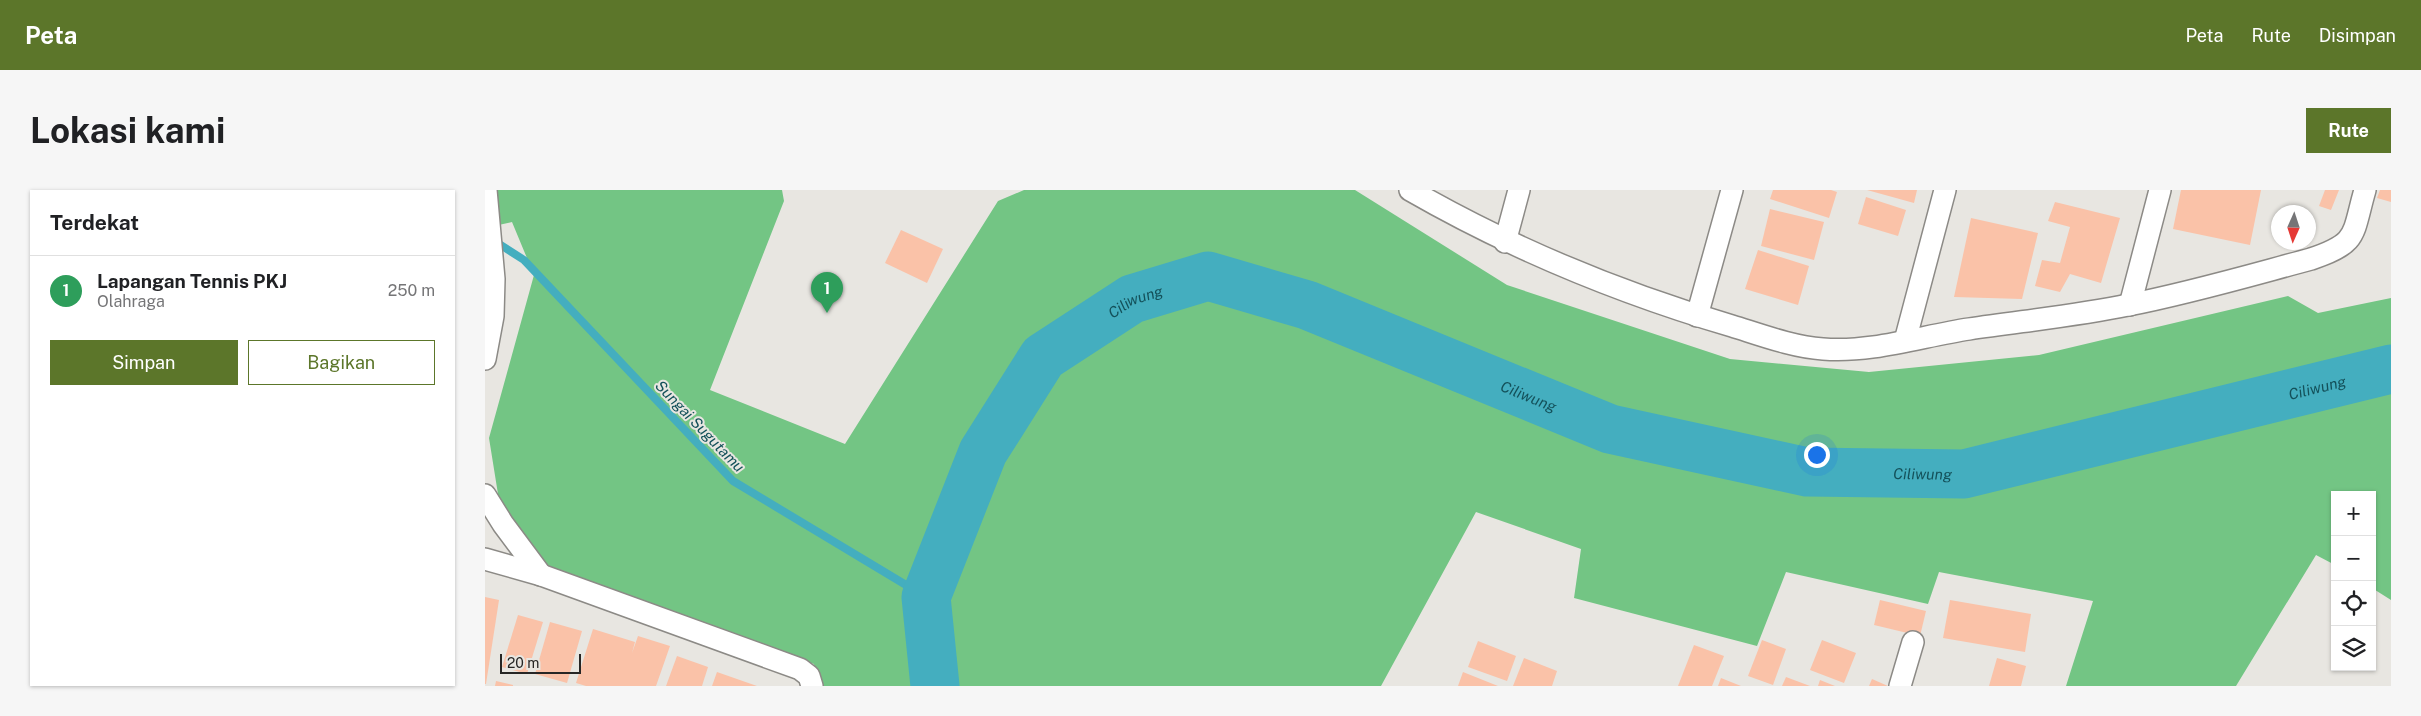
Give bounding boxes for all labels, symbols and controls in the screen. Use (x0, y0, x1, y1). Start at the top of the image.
text: Peta (25, 21, 77, 49)
text: Peta (2185, 25, 2223, 46)
text: Rute (2251, 25, 2291, 46)
text: Disimpan (2319, 25, 2396, 46)
button: Rute (2306, 108, 2391, 153)
text: Lokasi kami (30, 110, 225, 151)
north arrow (2271, 205, 2316, 250)
text: Terdekat (50, 210, 139, 235)
text: Lapangan Tennis PKJ (97, 270, 287, 292)
pin: 1 (811, 272, 843, 313)
text: 1 (63, 281, 69, 300)
text: 250 m (388, 281, 435, 300)
water label: Ciliwung (1105, 282, 1165, 321)
text: Olahraga (97, 292, 165, 311)
button: Simpan (50, 340, 238, 385)
button: Bagikan (248, 340, 435, 385)
water label: Ciliwung (2286, 372, 2348, 402)
water label: Sungai Sugutamu (652, 377, 748, 475)
water label: Ciliwung (1498, 377, 1559, 415)
your location (1804, 442, 1830, 468)
water label: Ciliwung (1893, 465, 1952, 482)
map controls (2331, 491, 2376, 671)
button: + (2331, 491, 2376, 536)
button: − (2331, 536, 2376, 581)
button: locate (2331, 581, 2376, 626)
button: layers (2331, 626, 2376, 671)
scale bar (500, 651, 581, 674)
text: 20 m (507, 655, 539, 671)

